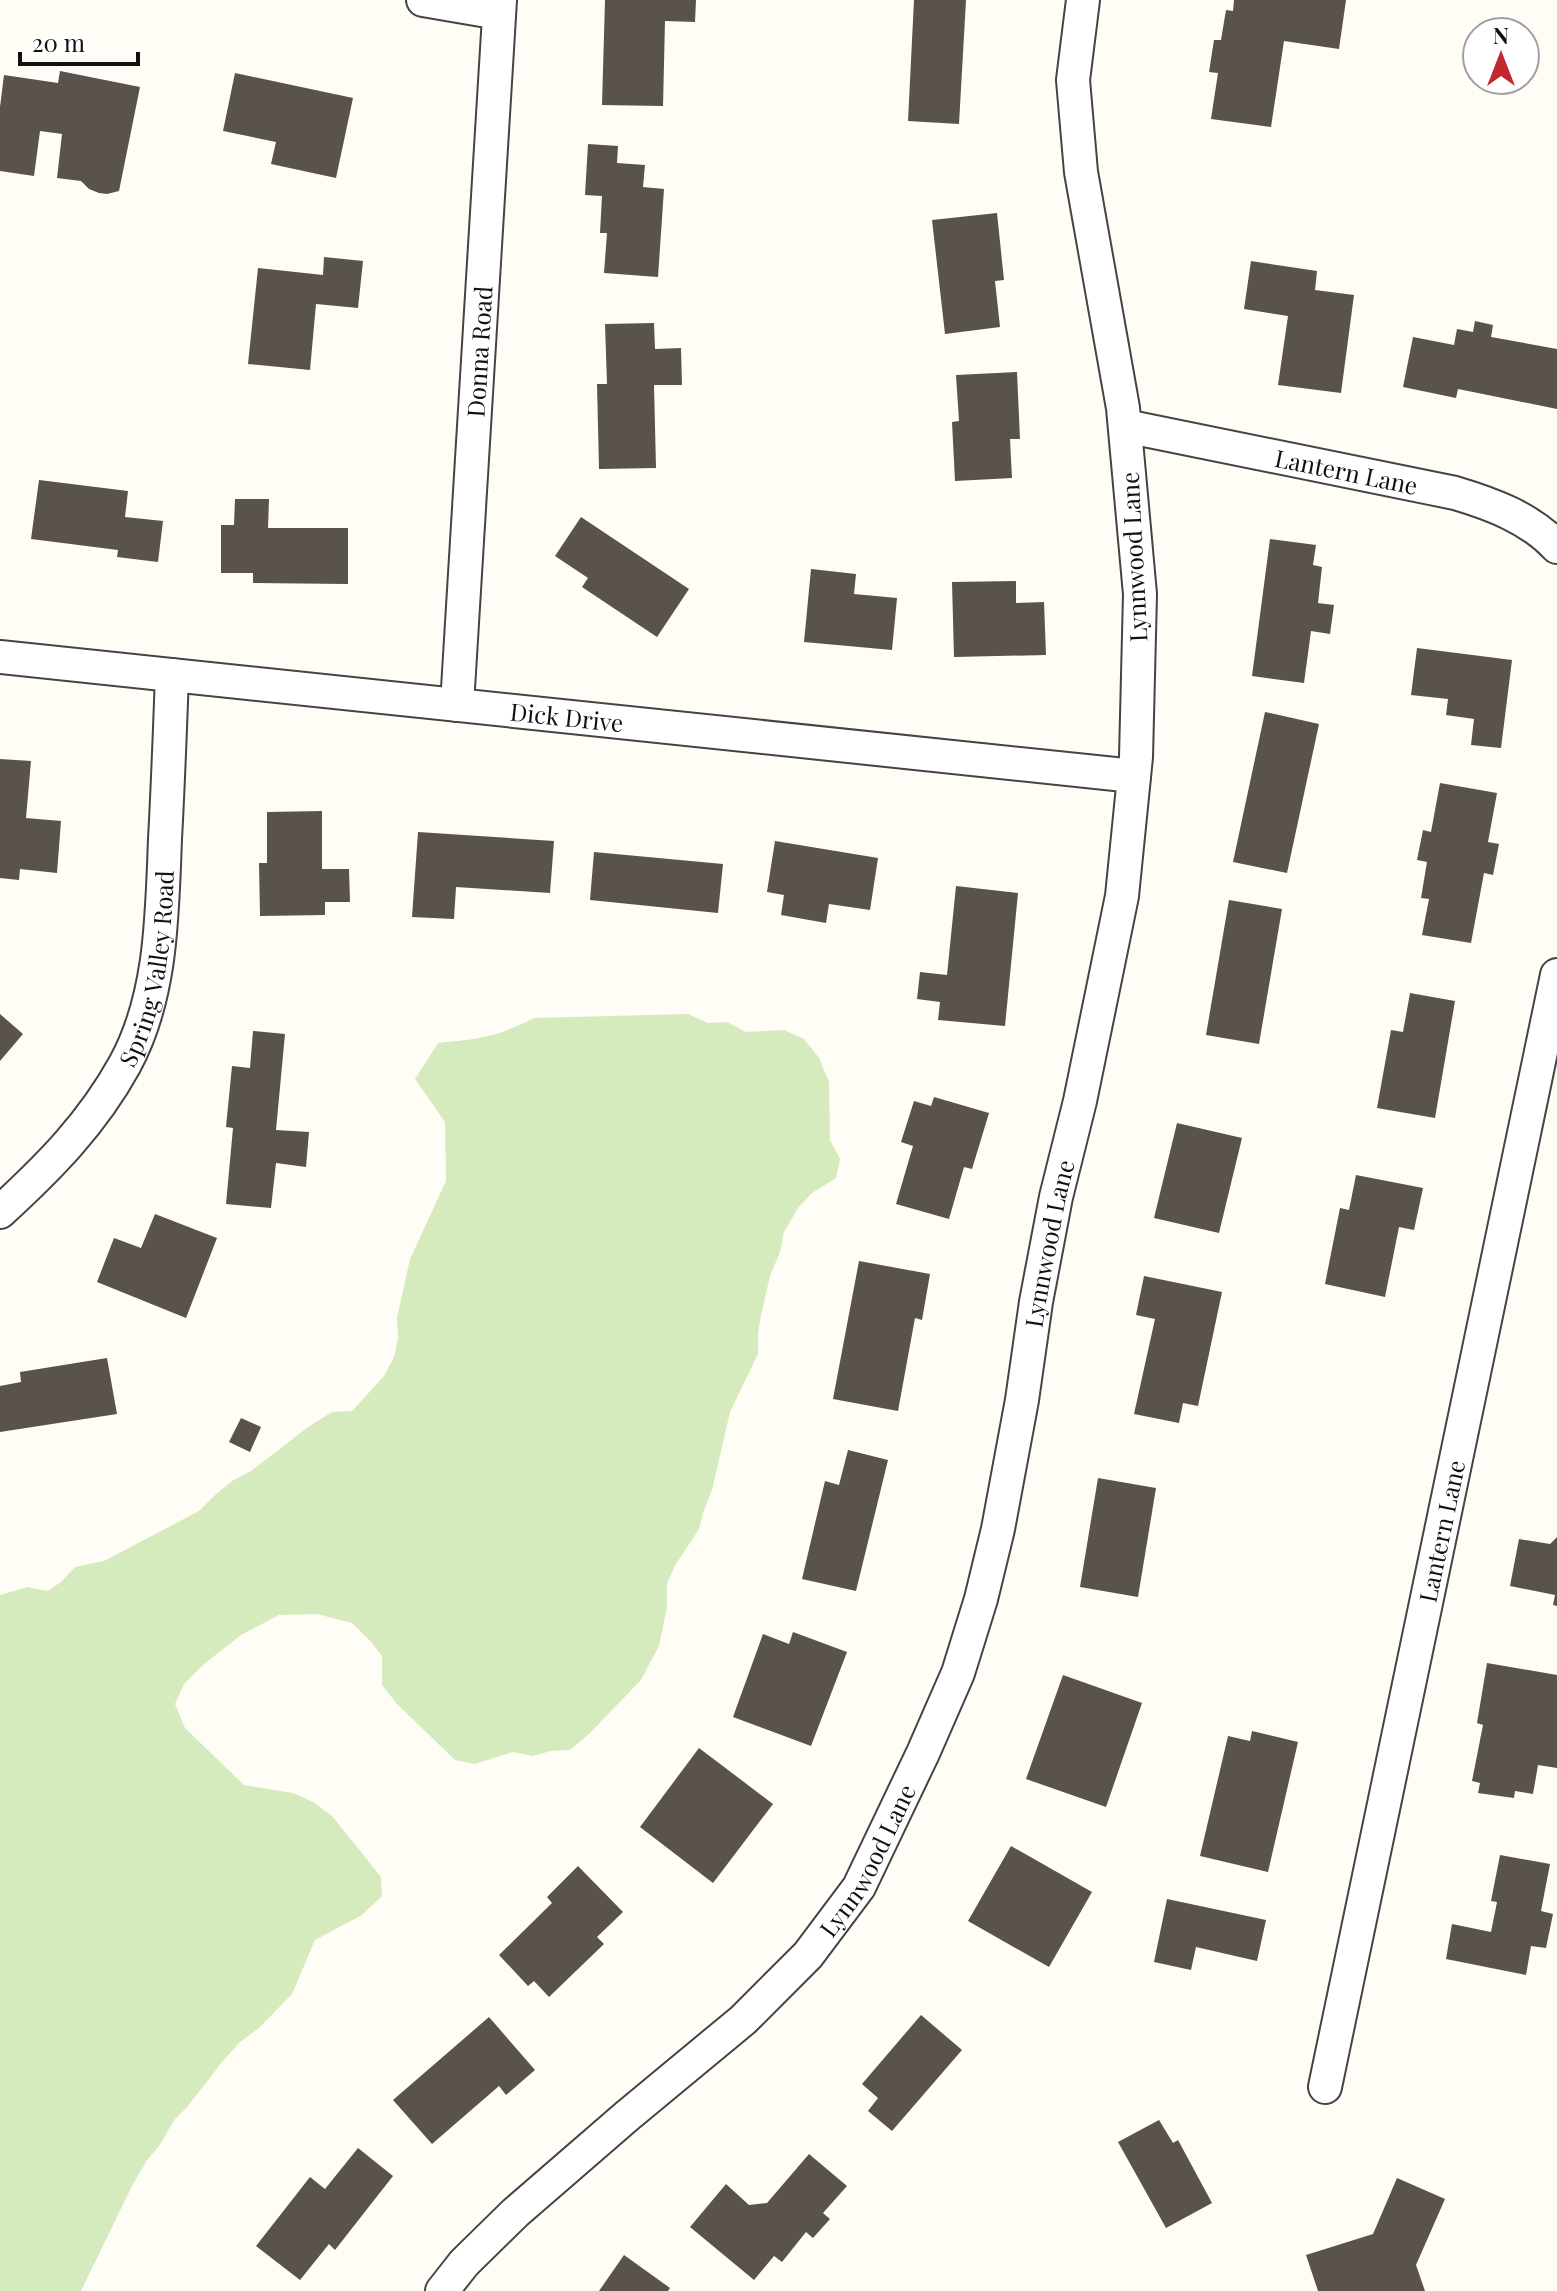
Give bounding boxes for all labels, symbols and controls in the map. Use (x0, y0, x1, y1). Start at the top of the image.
scale bar (20, 16, 138, 66)
north arrow (1461, 16, 1541, 96)
text: N (1493, 20, 1509, 50)
text: 20 m (32, 26, 85, 58)
street label: Donna Road (459, 285, 499, 418)
street label: Lantern Lane (1272, 441, 1421, 501)
street label: Lynnwood Lane (1113, 471, 1153, 643)
street label: Dick Drive (509, 695, 625, 738)
street label: Spring Valley Road (111, 870, 180, 1072)
street label: Lynnwood Lane (1017, 1156, 1081, 1329)
street label: Lantern Lane (1411, 1457, 1471, 1605)
street label: Lynnwood Lane (811, 1779, 922, 1943)

